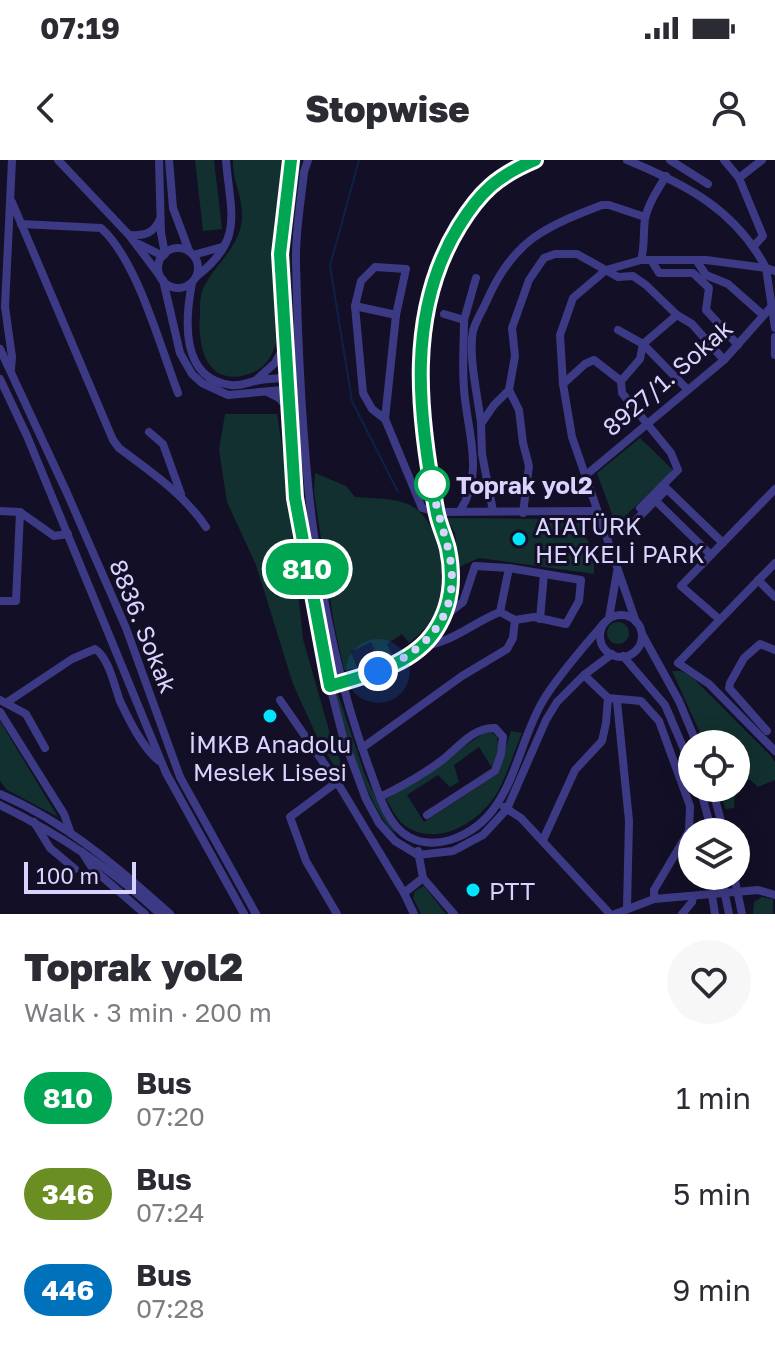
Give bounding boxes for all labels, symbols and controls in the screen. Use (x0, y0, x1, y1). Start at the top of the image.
text: 07:19 (40, 10, 120, 46)
icon: back (24, 86, 68, 130)
icon: person (707, 86, 751, 130)
text: Stopwise (305, 87, 470, 130)
street label: 8927/1. Sokak (596, 313, 738, 441)
marker: Toprak yol2 (415, 467, 449, 501)
place label: Toprak yol2 (456, 470, 593, 499)
place label: ATATÜRK HEYKELİ PARK (535, 511, 705, 568)
marker: ATATÜRK HEYKELİ PARK (510, 530, 528, 548)
line badge: 810 (261, 543, 353, 595)
text: 810 (282, 552, 332, 585)
street label: 8836. Sokak (104, 555, 184, 697)
your location (358, 651, 398, 691)
marker: İMKB Anadolu Meslek Lisesi (261, 707, 279, 725)
place label: İMKB Anadolu Meslek Lisesi (189, 729, 351, 786)
map controls (678, 730, 750, 890)
button: locate (678, 730, 750, 802)
button: layers (678, 818, 750, 890)
scale bar (24, 858, 136, 894)
text: 100 m (36, 862, 99, 889)
place label: PTT (489, 876, 535, 905)
marker: PTT (464, 881, 482, 899)
button: heart (667, 940, 751, 1024)
text: Toprak yol2 (24, 944, 243, 989)
text: Walk · 3 min · 200 m (24, 997, 272, 1028)
text: Bus (136, 1065, 192, 1101)
text: 1 min (676, 1080, 751, 1116)
text: 810 (43, 1081, 93, 1114)
text: 07:20 (136, 1101, 205, 1132)
text: Bus (136, 1161, 192, 1197)
text: 5 min (673, 1176, 751, 1212)
text: 346 (42, 1177, 94, 1210)
text: 07:24 (136, 1197, 205, 1228)
text: Bus (136, 1257, 192, 1293)
text: 9 min (672, 1272, 751, 1308)
text: 446 (42, 1273, 94, 1306)
text: 07:28 (136, 1293, 205, 1324)

